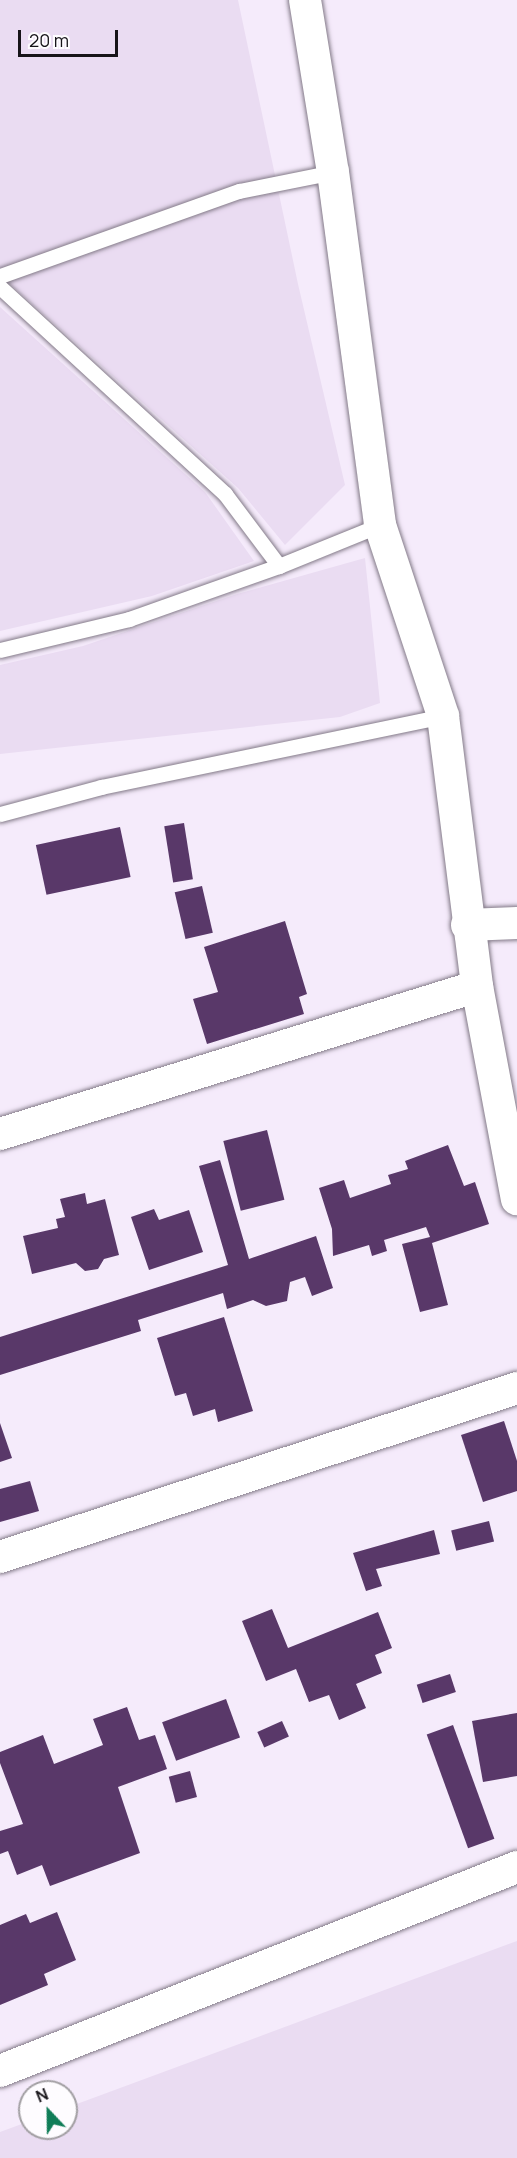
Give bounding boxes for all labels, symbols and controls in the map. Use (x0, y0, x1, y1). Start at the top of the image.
scale bar (21, 18, 122, 56)
text: 20 m (29, 28, 69, 52)
north arrow (18, 2080, 78, 2140)
text: N (33, 2083, 51, 2108)

